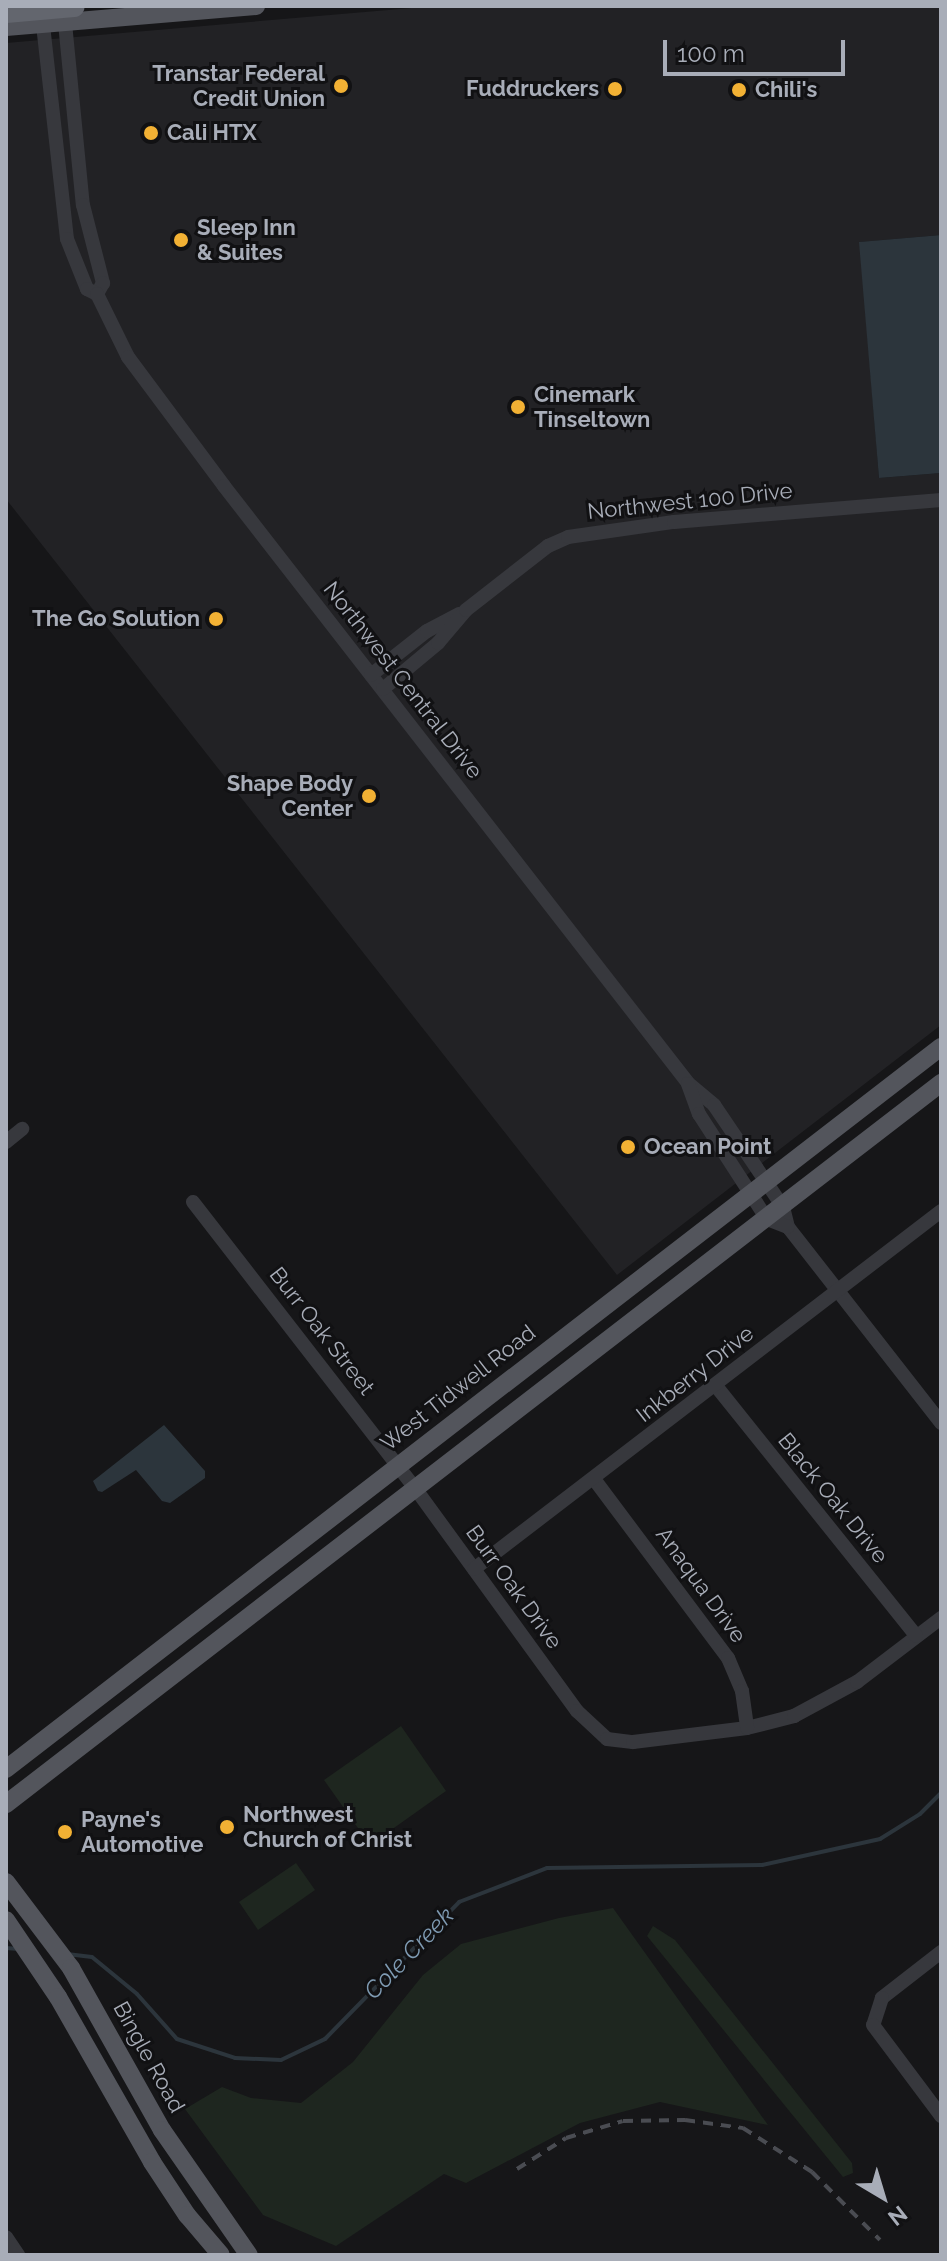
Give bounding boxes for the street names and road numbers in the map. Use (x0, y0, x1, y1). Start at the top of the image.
street label: Northwest 100 Drive (586, 477, 794, 525)
street label: Northwest Central Drive (318, 576, 488, 784)
street label: Burr Oak Street (264, 1262, 380, 1400)
street label: West Tidwell Road (375, 1319, 541, 1457)
street label: Inkberry Drive (631, 1320, 759, 1428)
street label: Black Oak Drive (772, 1427, 894, 1569)
street label: Burr Oak Drive (460, 1520, 568, 1654)
street label: Anaqua Drive (650, 1522, 752, 1648)
street label: Bingle Road (108, 1997, 190, 2117)

